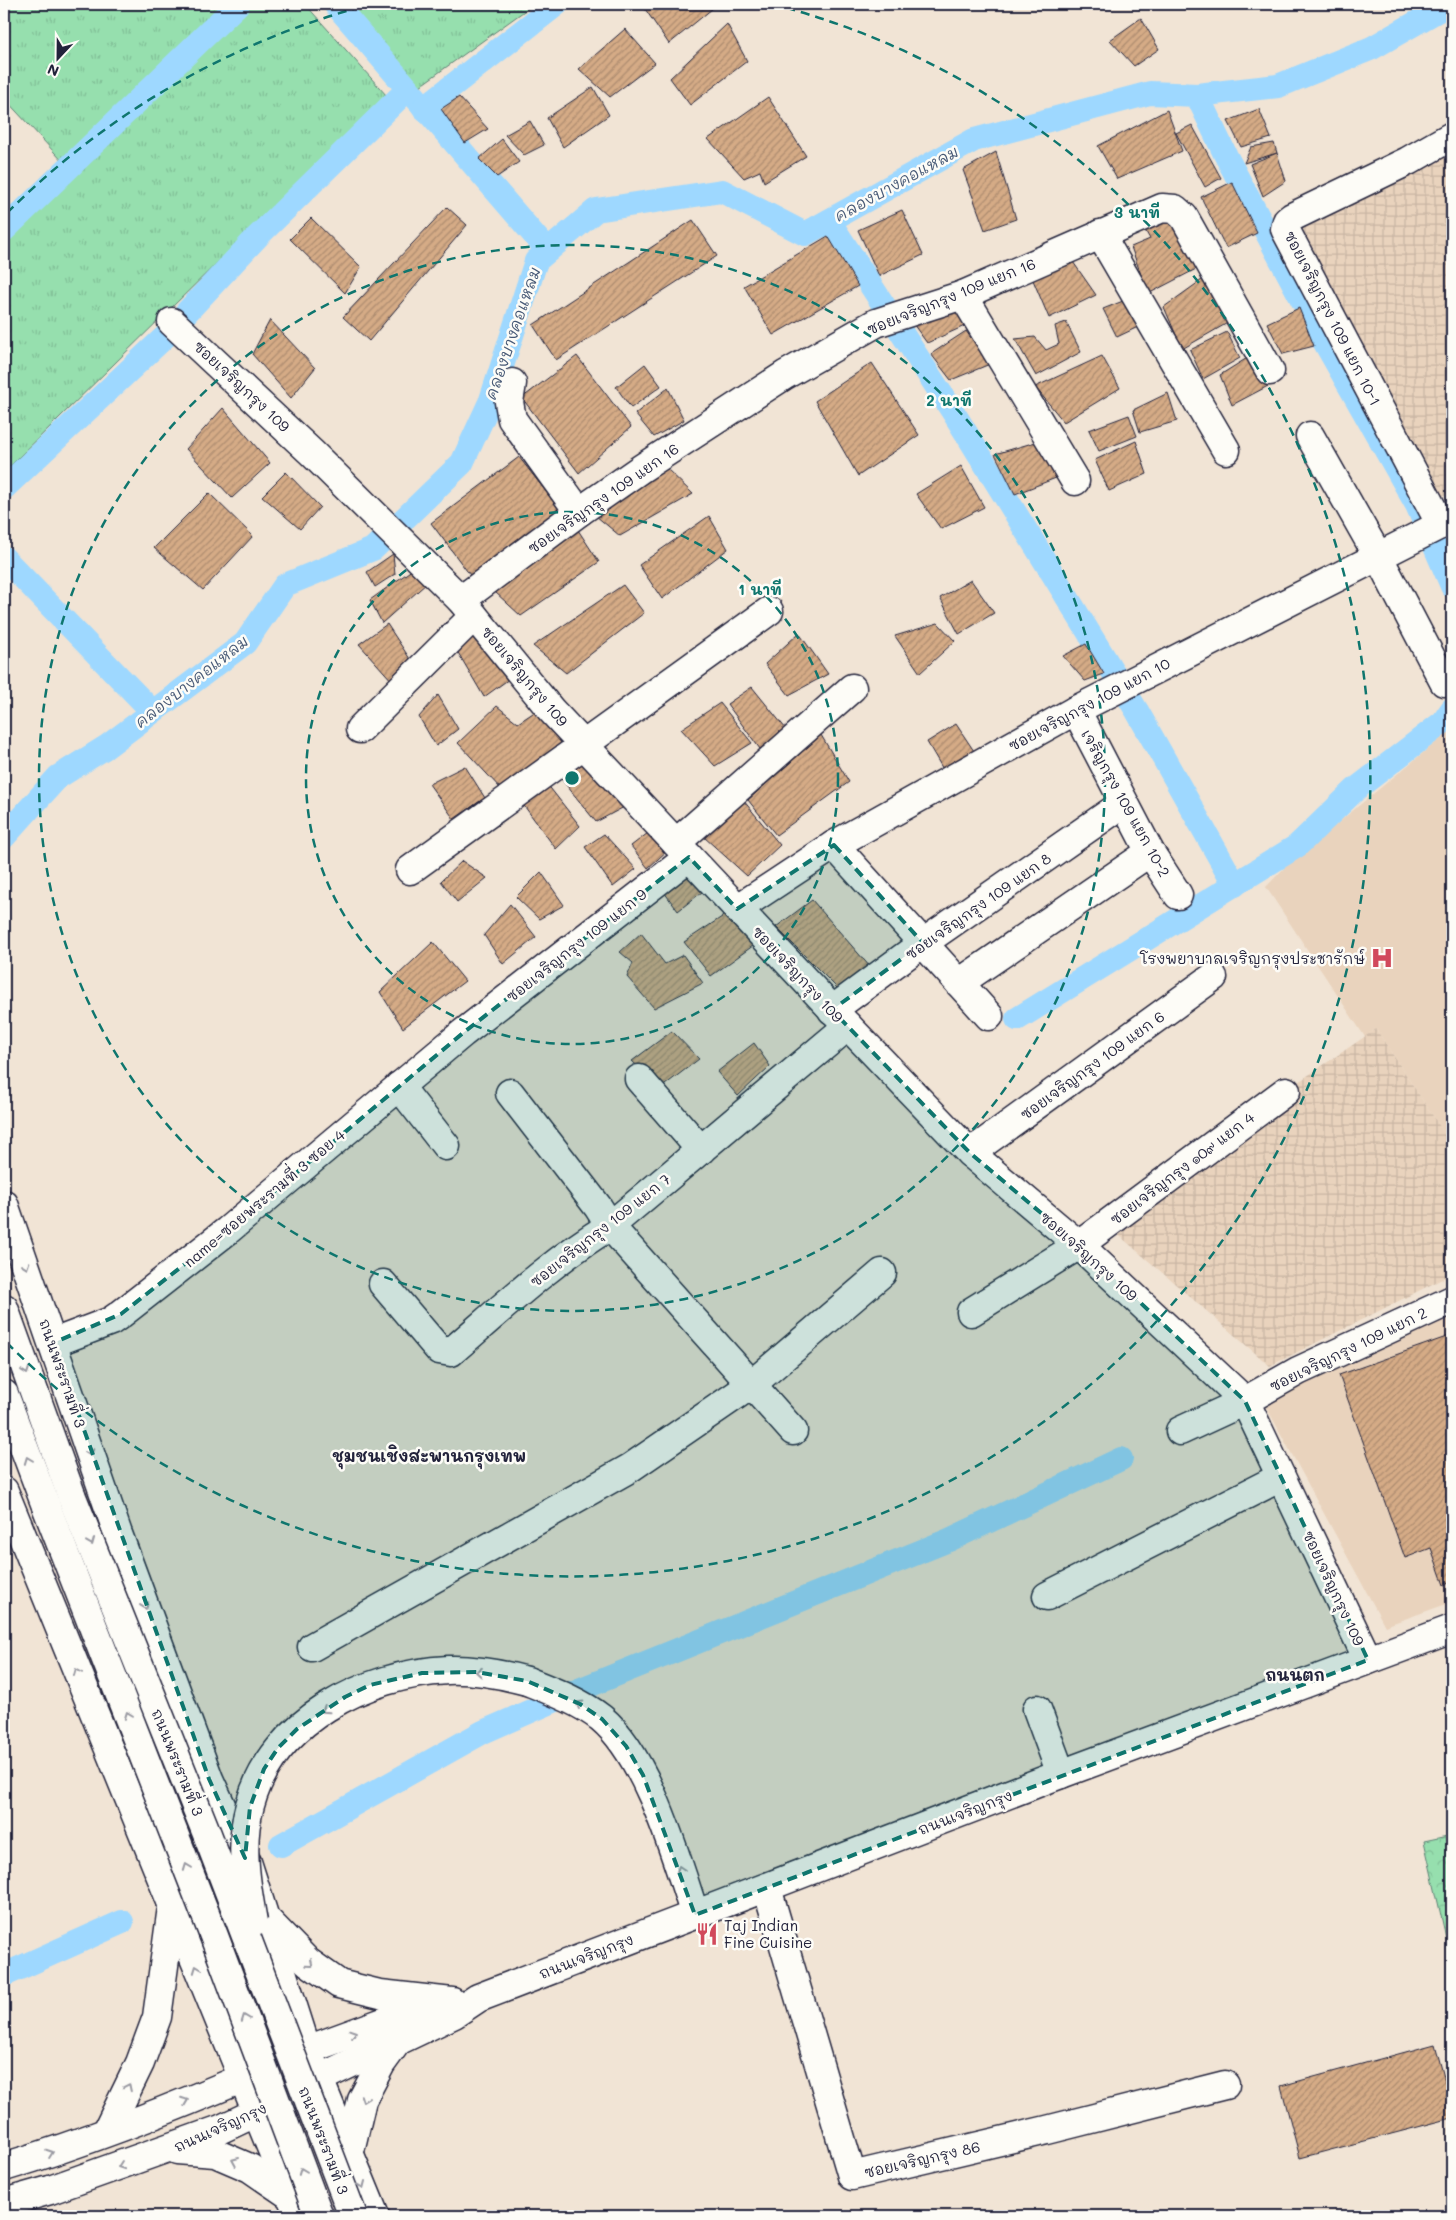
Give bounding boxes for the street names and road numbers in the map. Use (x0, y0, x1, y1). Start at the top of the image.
street label: ซอยเจริญกรุง 109 แยก 10-1 (1278, 227, 1386, 410)
street label: ซอยเจริญกรุง 109 แยก 16 (864, 253, 1039, 341)
street label: ซอยเจริญกรุง 109 (188, 336, 295, 437)
street label: ซอยเจริญกรุง 109 แยก 16 (523, 438, 684, 560)
street label: ซอยเจริญกรุง 109 (476, 622, 573, 732)
street label: ซอยเจริญกรุง 109 แยก 10 (1005, 653, 1174, 757)
street label: เจริญกรุง 109 แยก 10-2 (1075, 726, 1175, 881)
street label: ซอยเจริญกรุง 109 แยก 8 (901, 848, 1056, 966)
street label: ซอยเจริญกรุง 109 แยก 9 (502, 884, 652, 1008)
street label: ซอยเจริญกรุง 109 (747, 921, 848, 1028)
street label: ซอยเจริญกรุง 109 แยก 6 (1016, 1006, 1169, 1126)
street label: ซอยเจริญกรุง ๑0๙ แยก 4 (1106, 1107, 1260, 1231)
street label: name=ซอยพระรามที่ 3 ซอย 4 (176, 1120, 349, 1271)
street label: ซอยเจริญกรุง 109 แยก 7 (526, 1169, 675, 1293)
street label: ซอยเจริญกรุง 109 (1035, 1207, 1142, 1307)
street label: ซอยเจริญกรุง 109 แยก 2 (1266, 1302, 1431, 1398)
street label: ถนนพระรามที่ 3 (35, 1314, 96, 1430)
street label: ซอยเจริญกรุง 109 (1297, 1527, 1370, 1650)
street label: ถนนพระรามที่ 3 (147, 1703, 214, 1819)
street label: ถนนเจริญกรุง (915, 1785, 1016, 1841)
street label: ถนนเจริญกรุง (536, 1929, 637, 1985)
street label: ถนนพระรามที่ 3 (294, 2081, 359, 2197)
street label: ถนนเจริญกรุง (170, 2098, 270, 2158)
street label: ซอยเจริญกรุง 86 (862, 2136, 982, 2184)

